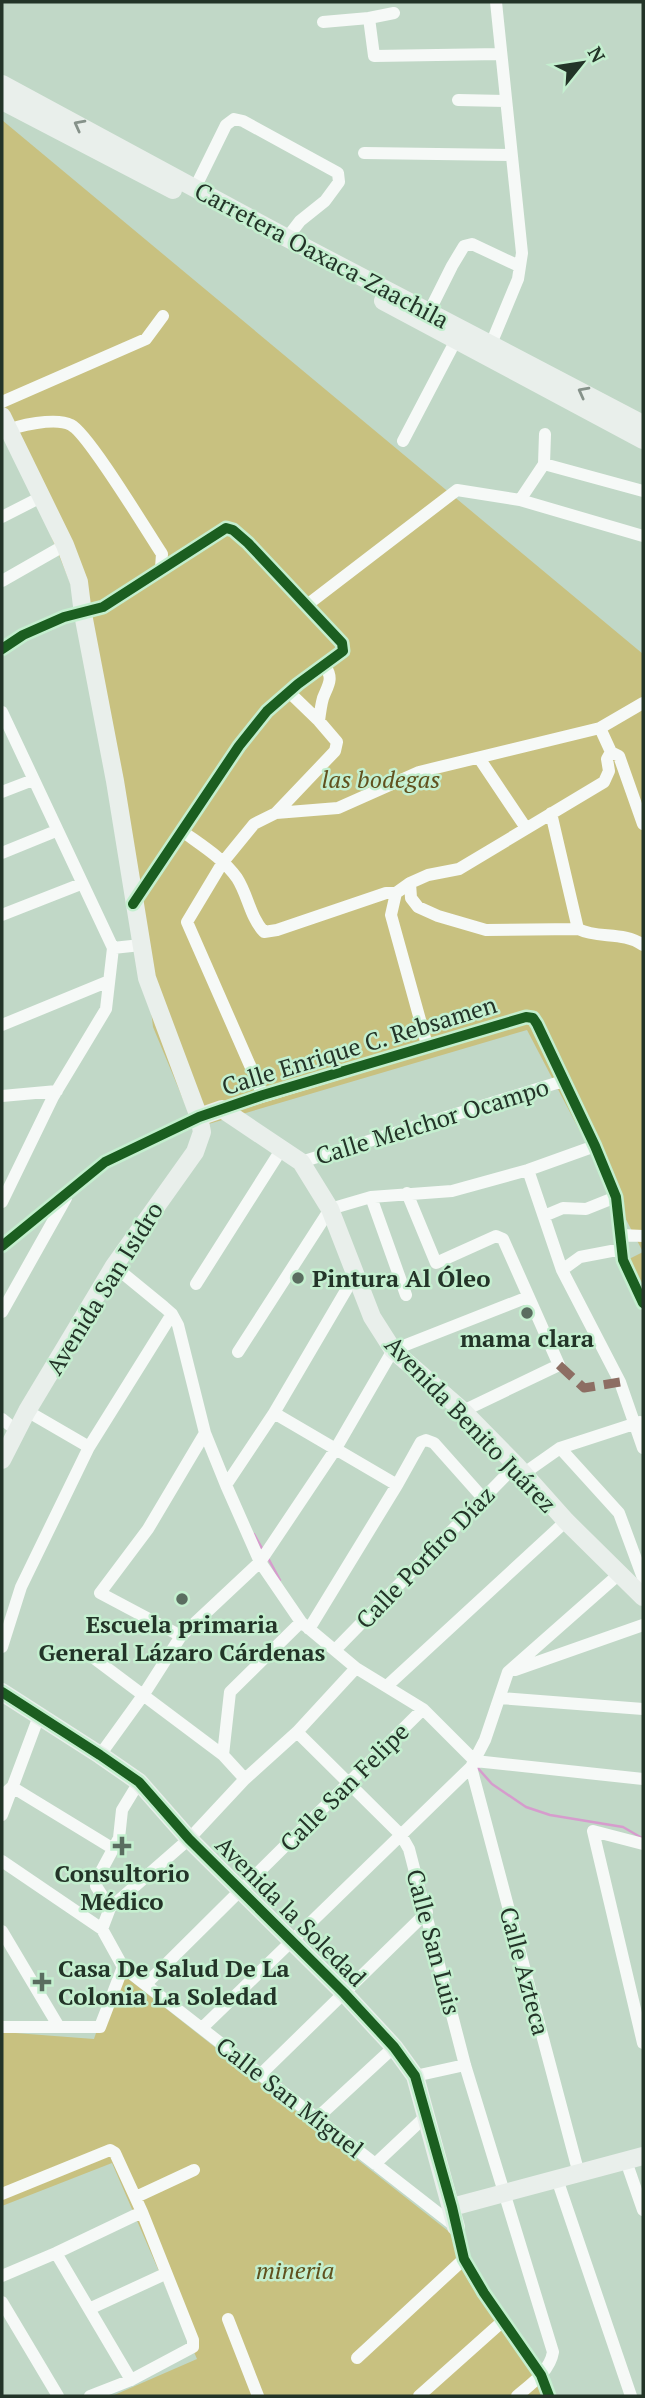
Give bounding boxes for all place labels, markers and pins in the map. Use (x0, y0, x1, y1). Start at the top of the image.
place label: Pintura Al Óleo (312, 1262, 490, 1294)
marker: Pintura Al Óleo (290, 1270, 306, 1286)
marker: mama clara (519, 1305, 535, 1321)
place label: mama clara (460, 1322, 595, 1354)
marker: Escuela primaria General Lázaro Cárdenas (174, 1591, 190, 1607)
place label: Escuela primaria General Lázaro Cárdenas (39, 1608, 326, 1668)
marker: Consultorio Médico (112, 1836, 132, 1856)
place label: Consultorio Médico (55, 1857, 190, 1917)
place label: Casa De Salud De La Colonia La Soledad (58, 1952, 290, 2012)
marker: Casa De Salud De La Colonia La Soledad (32, 1972, 52, 1992)

